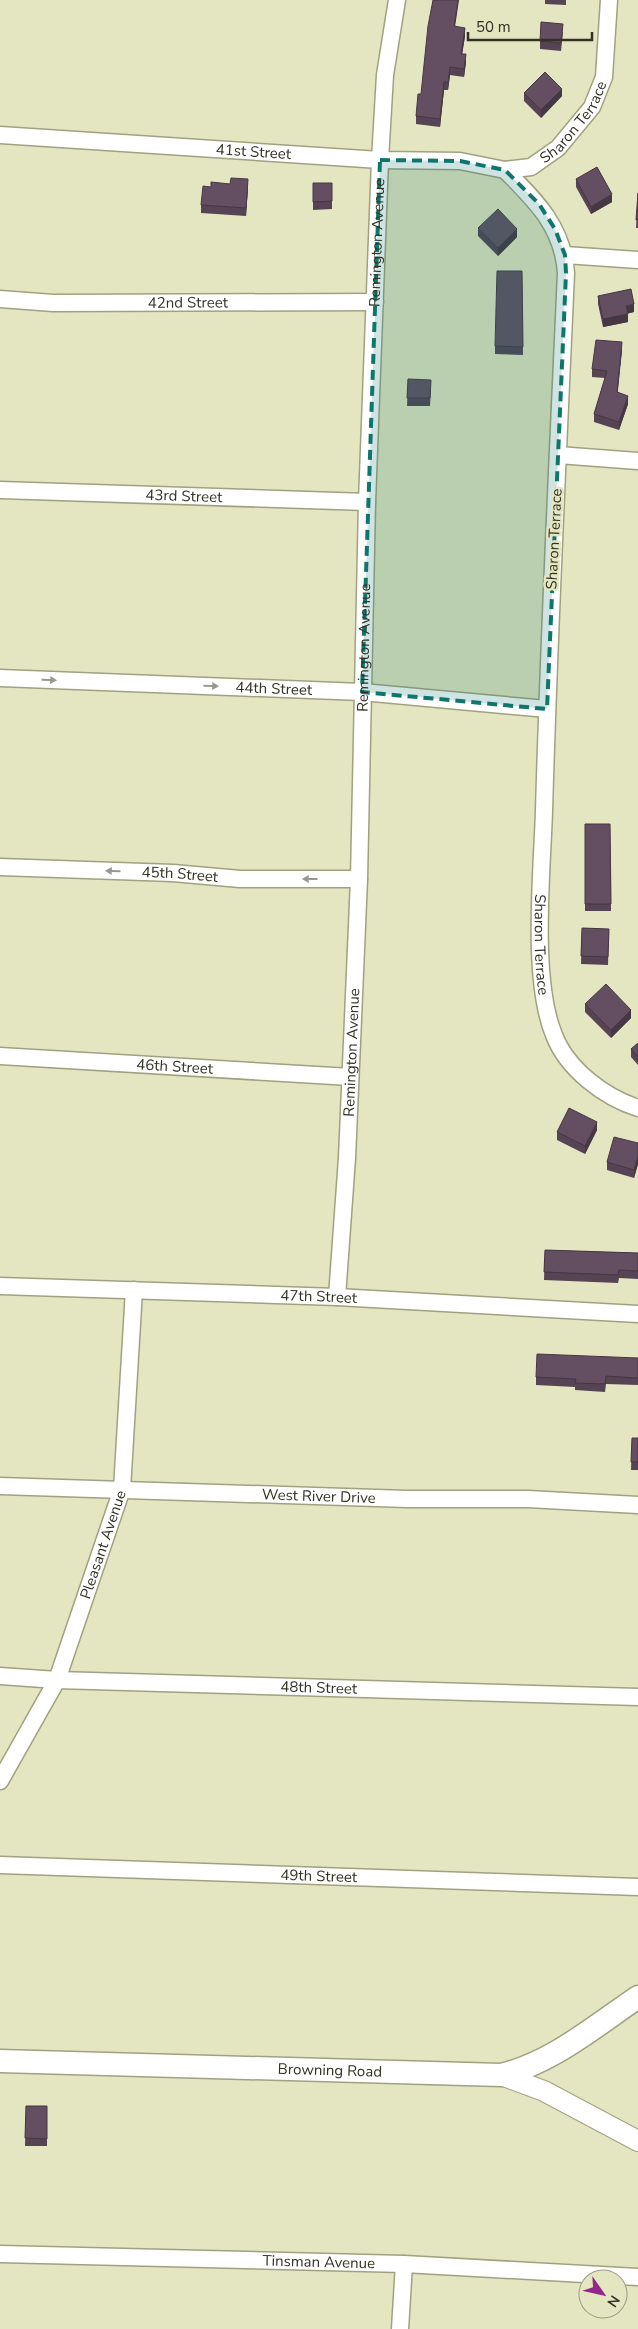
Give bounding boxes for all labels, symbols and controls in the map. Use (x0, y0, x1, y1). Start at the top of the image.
scale bar (468, 10, 592, 42)
text: 50 m (476, 17, 511, 37)
street label: Sharon Terrace (536, 78, 611, 168)
street label: 41st Street (215, 139, 292, 164)
street label: Remington Avenue (364, 178, 389, 307)
street label: 42nd Street (148, 292, 229, 313)
street label: 43rd Street (145, 485, 223, 507)
street label: Sharon Terrace (541, 488, 567, 590)
street label: Remington Avenue (353, 583, 375, 712)
one-way arrow (41, 676, 57, 684)
street label: 44th Street (235, 677, 313, 700)
one-way arrow (203, 683, 219, 691)
street label: 45th Street (141, 862, 220, 887)
one-way arrow (104, 867, 120, 875)
one-way arrow (302, 875, 318, 883)
street label: Sharon Terrace (530, 894, 554, 996)
street label: Remington Avenue (339, 988, 364, 1117)
street label: 46th Street (136, 1054, 214, 1079)
street label: 47th Street (280, 1285, 358, 1308)
street label: West River Drive (262, 1484, 376, 1508)
street label: Pleasant Avenue (75, 1488, 131, 1602)
street label: 48th Street (280, 1677, 358, 1699)
street label: 49th Street (280, 1865, 358, 1887)
street label: Browning Road (277, 2059, 382, 2082)
street label: Tinsman Avenue (262, 2251, 375, 2273)
north arrow (578, 2269, 628, 2319)
text: N (603, 2291, 624, 2311)

